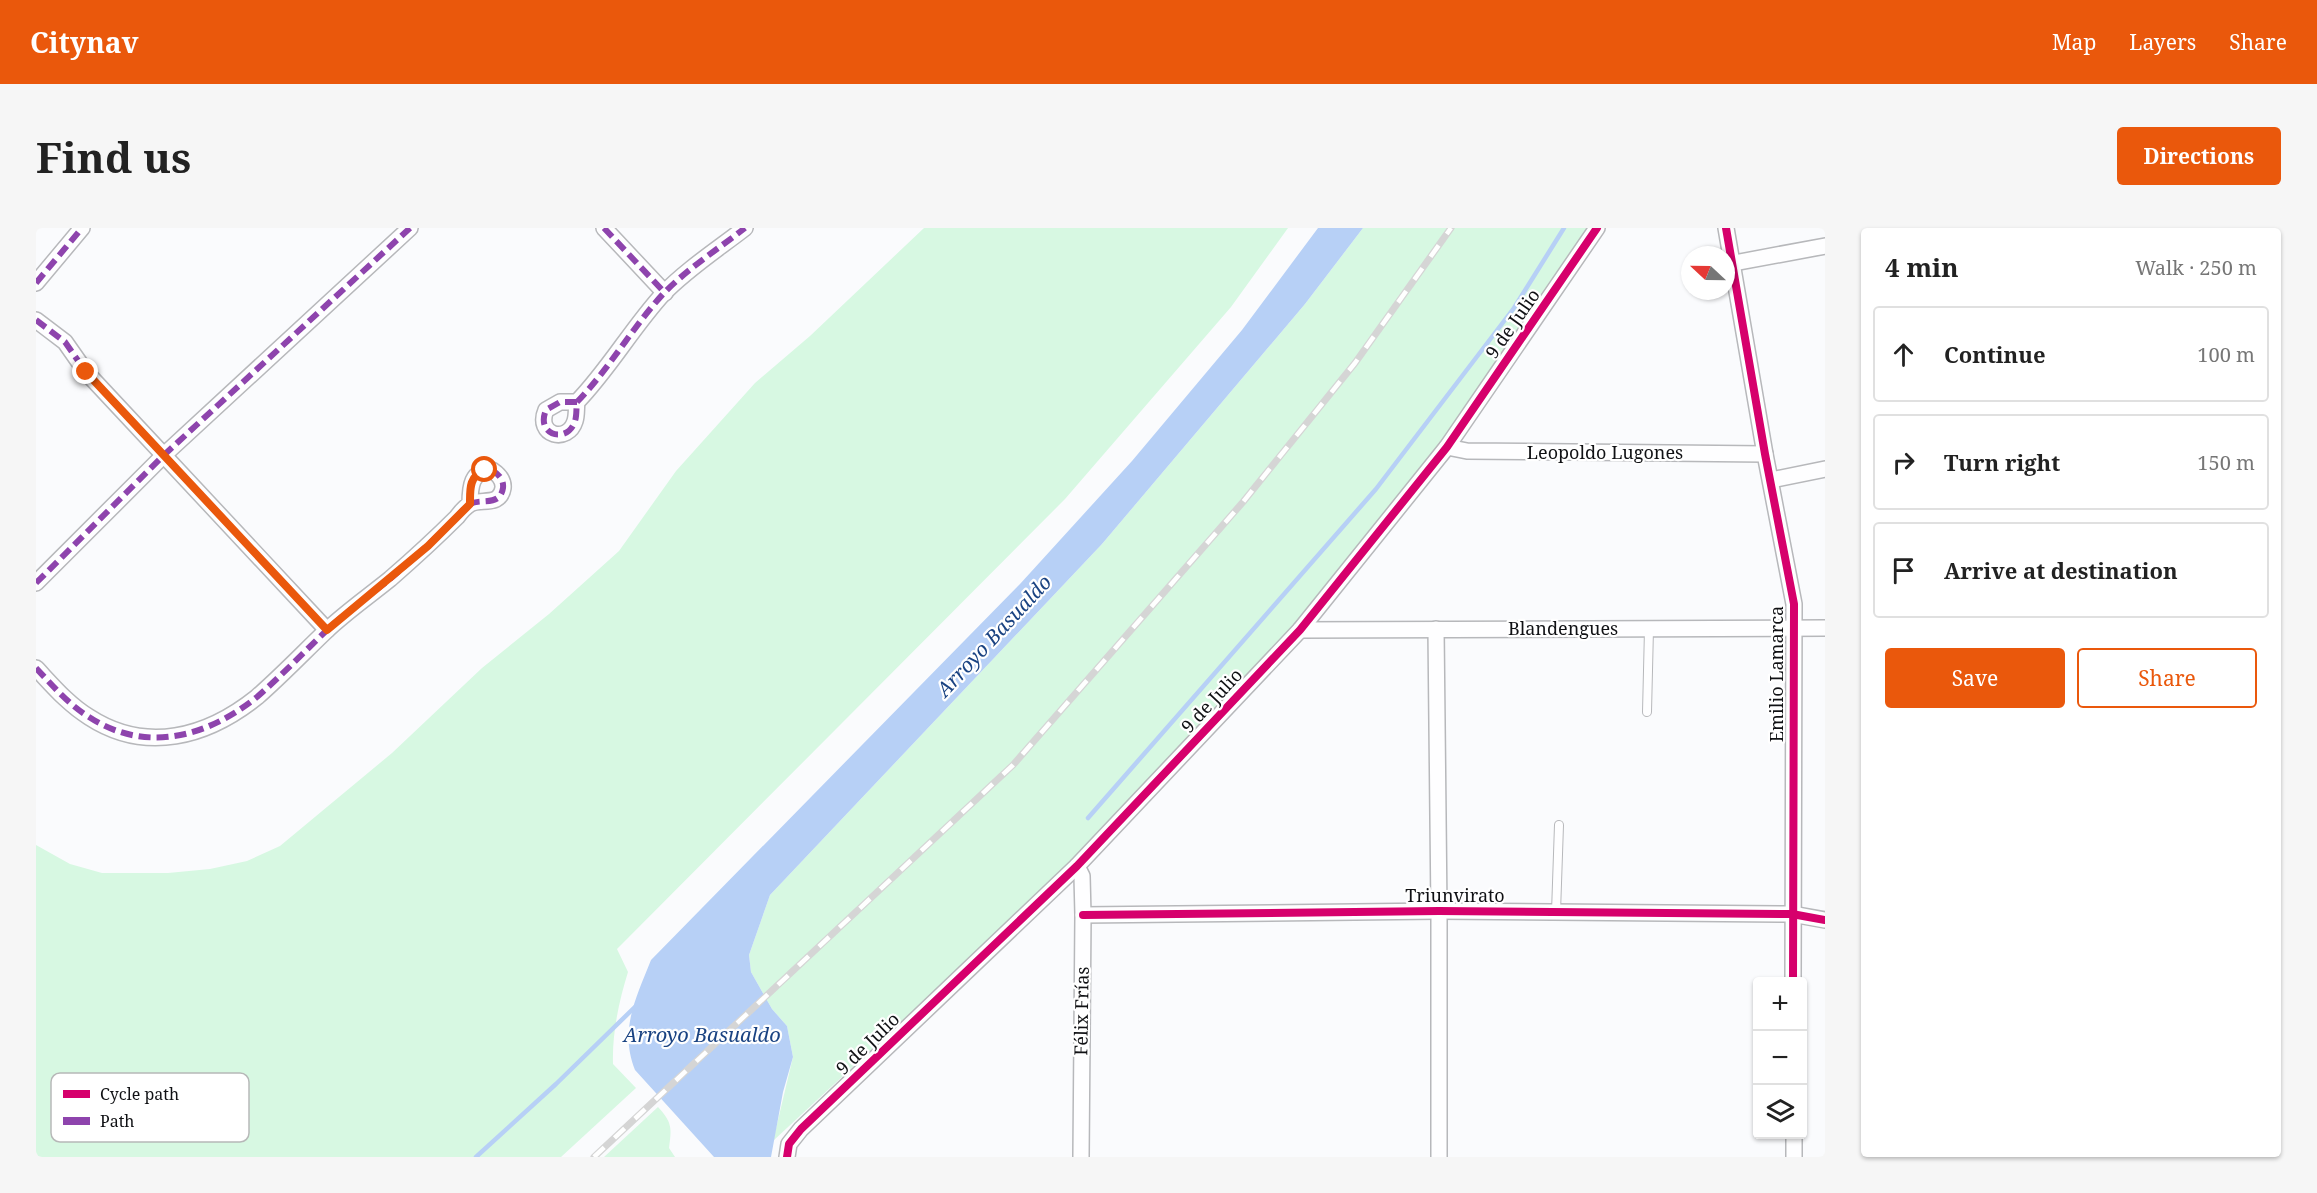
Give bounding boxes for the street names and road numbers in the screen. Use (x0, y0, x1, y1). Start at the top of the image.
street label: 9 de Julio (1479, 284, 1545, 363)
street label: Leopoldo Lugones (1527, 440, 1683, 464)
street label: Emilio Lamarca (1764, 606, 1788, 742)
street label: Blandengues (1508, 616, 1618, 640)
street label: 9 de Julio (1175, 663, 1247, 738)
street label: Triunvirato (1405, 883, 1505, 907)
street label: Félix Frías (1068, 966, 1094, 1056)
street label: 9 de Julio (830, 1007, 904, 1080)

